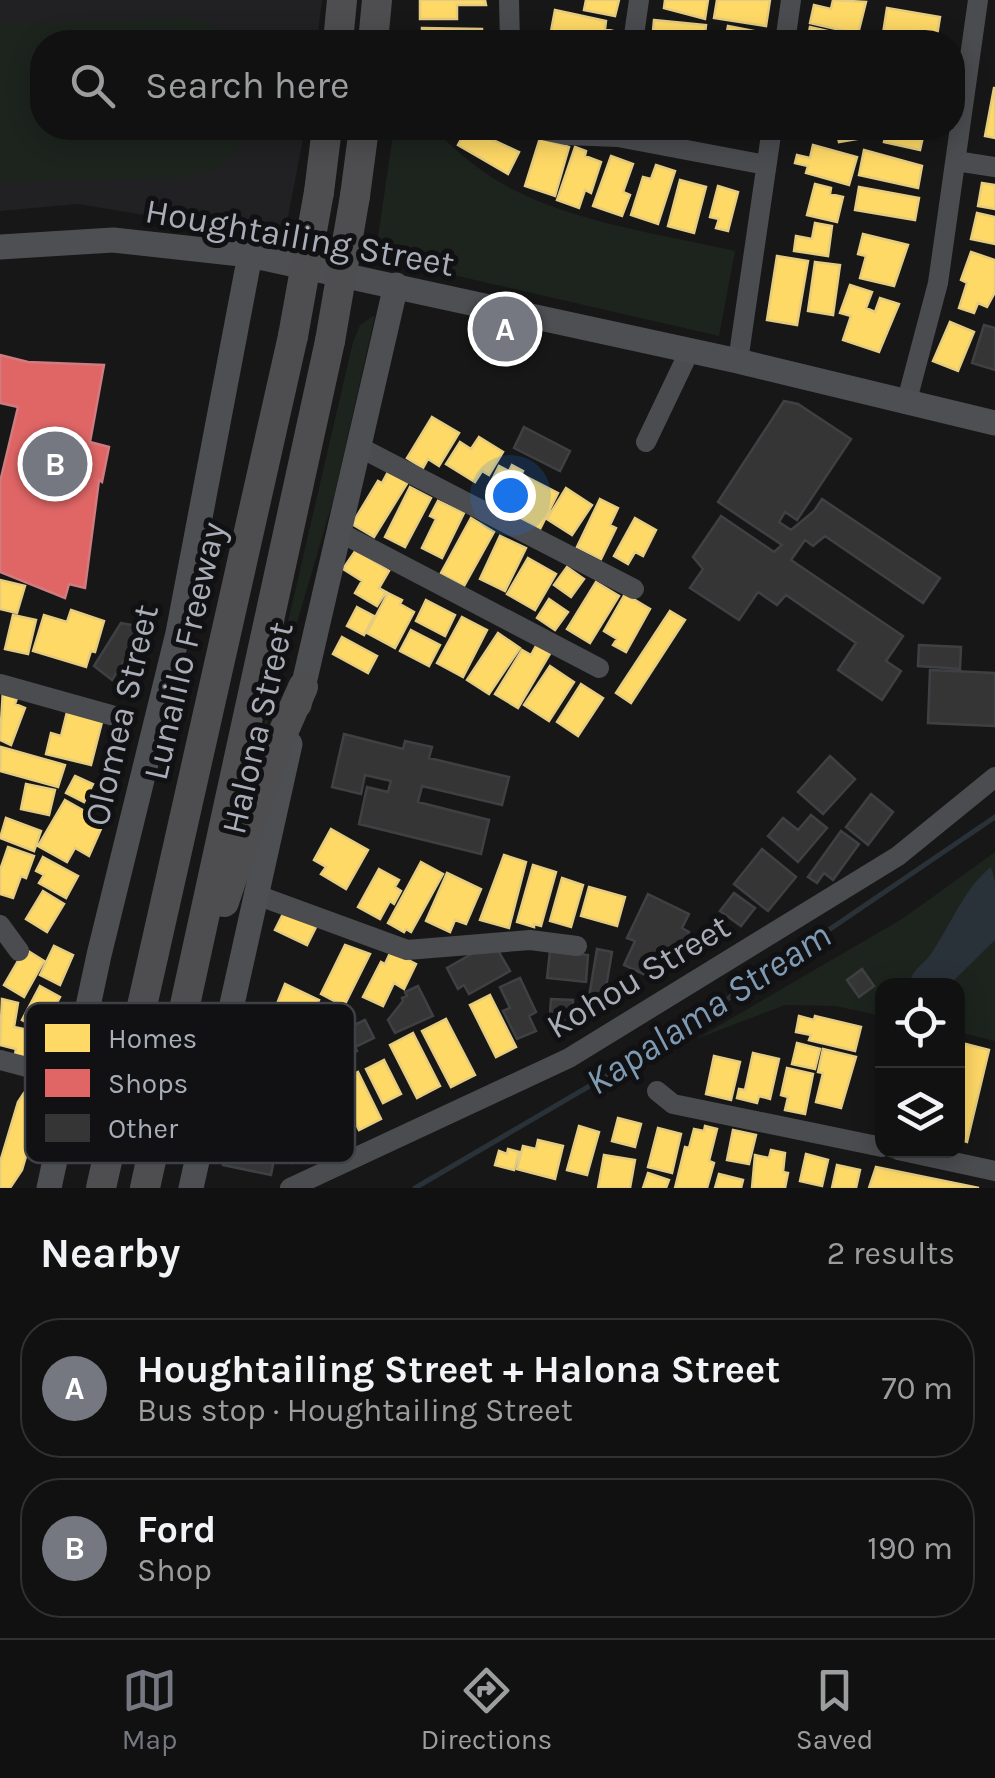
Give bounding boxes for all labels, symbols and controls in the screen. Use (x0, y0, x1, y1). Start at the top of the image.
search box (30, 30, 965, 140)
icon: search (65, 58, 120, 113)
text: Search here (145, 63, 349, 108)
street label: Houghtailing Street (142, 190, 458, 285)
pin: A (472, 292, 538, 366)
pin: B (22, 426, 88, 502)
your location (485, 470, 536, 521)
street label: Lunalilo Freeway (135, 518, 234, 784)
street label: Olomea Street (76, 600, 167, 830)
street label: Halona Street (213, 618, 302, 838)
street label: Kohou Street (539, 906, 737, 1047)
water label: Kapalama Stream (577, 913, 839, 1104)
map controls (875, 978, 965, 1158)
button: locate (875, 978, 965, 1068)
legend (25, 1003, 355, 1163)
text: Homes (108, 1022, 197, 1055)
text: Shops (108, 1067, 188, 1100)
button: layers (875, 1068, 965, 1158)
text: Other (108, 1112, 179, 1145)
text: Nearby (40, 1228, 180, 1278)
text: 2 results (827, 1235, 955, 1272)
text: Houghtailing Street + Halona Street (137, 1347, 780, 1392)
text: A (64, 1370, 85, 1407)
text: 70 m (881, 1370, 953, 1407)
text: Bus stop · Houghtailing Street (137, 1392, 573, 1429)
text: Ford (137, 1507, 216, 1552)
text: B (64, 1530, 85, 1567)
text: 190 m (867, 1530, 953, 1567)
text: Shop (137, 1552, 212, 1589)
tab: Map (122, 1663, 177, 1756)
tab: Directions (421, 1663, 552, 1756)
tab: Saved (796, 1663, 873, 1756)

